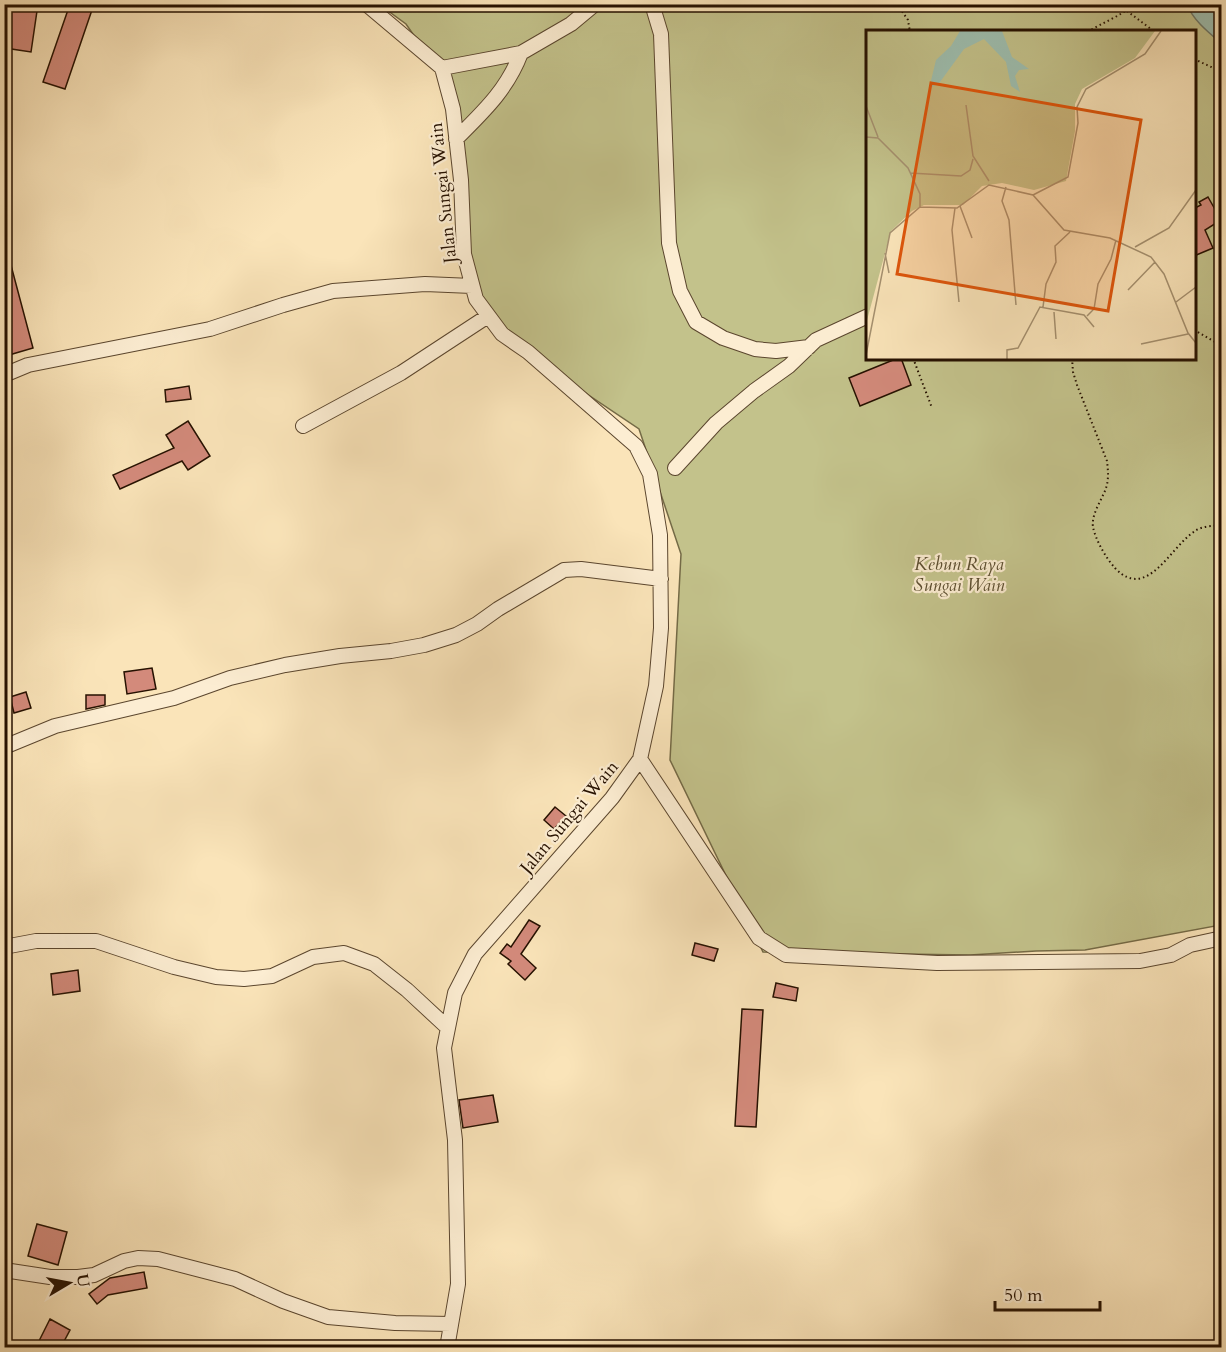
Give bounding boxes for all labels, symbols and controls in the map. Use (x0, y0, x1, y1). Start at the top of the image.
inset map (866, 30, 1196, 360)
street label: Jalan Sungai Wain (424, 121, 464, 267)
park label: Kebun Raya Sungai Wain (914, 552, 1005, 598)
street label: Jalan Sungai Wain (513, 755, 625, 882)
north arrow (39, 1253, 99, 1313)
text: U (71, 1272, 95, 1289)
scale bar (995, 1274, 1100, 1312)
text: 50 m (1004, 1283, 1043, 1308)

